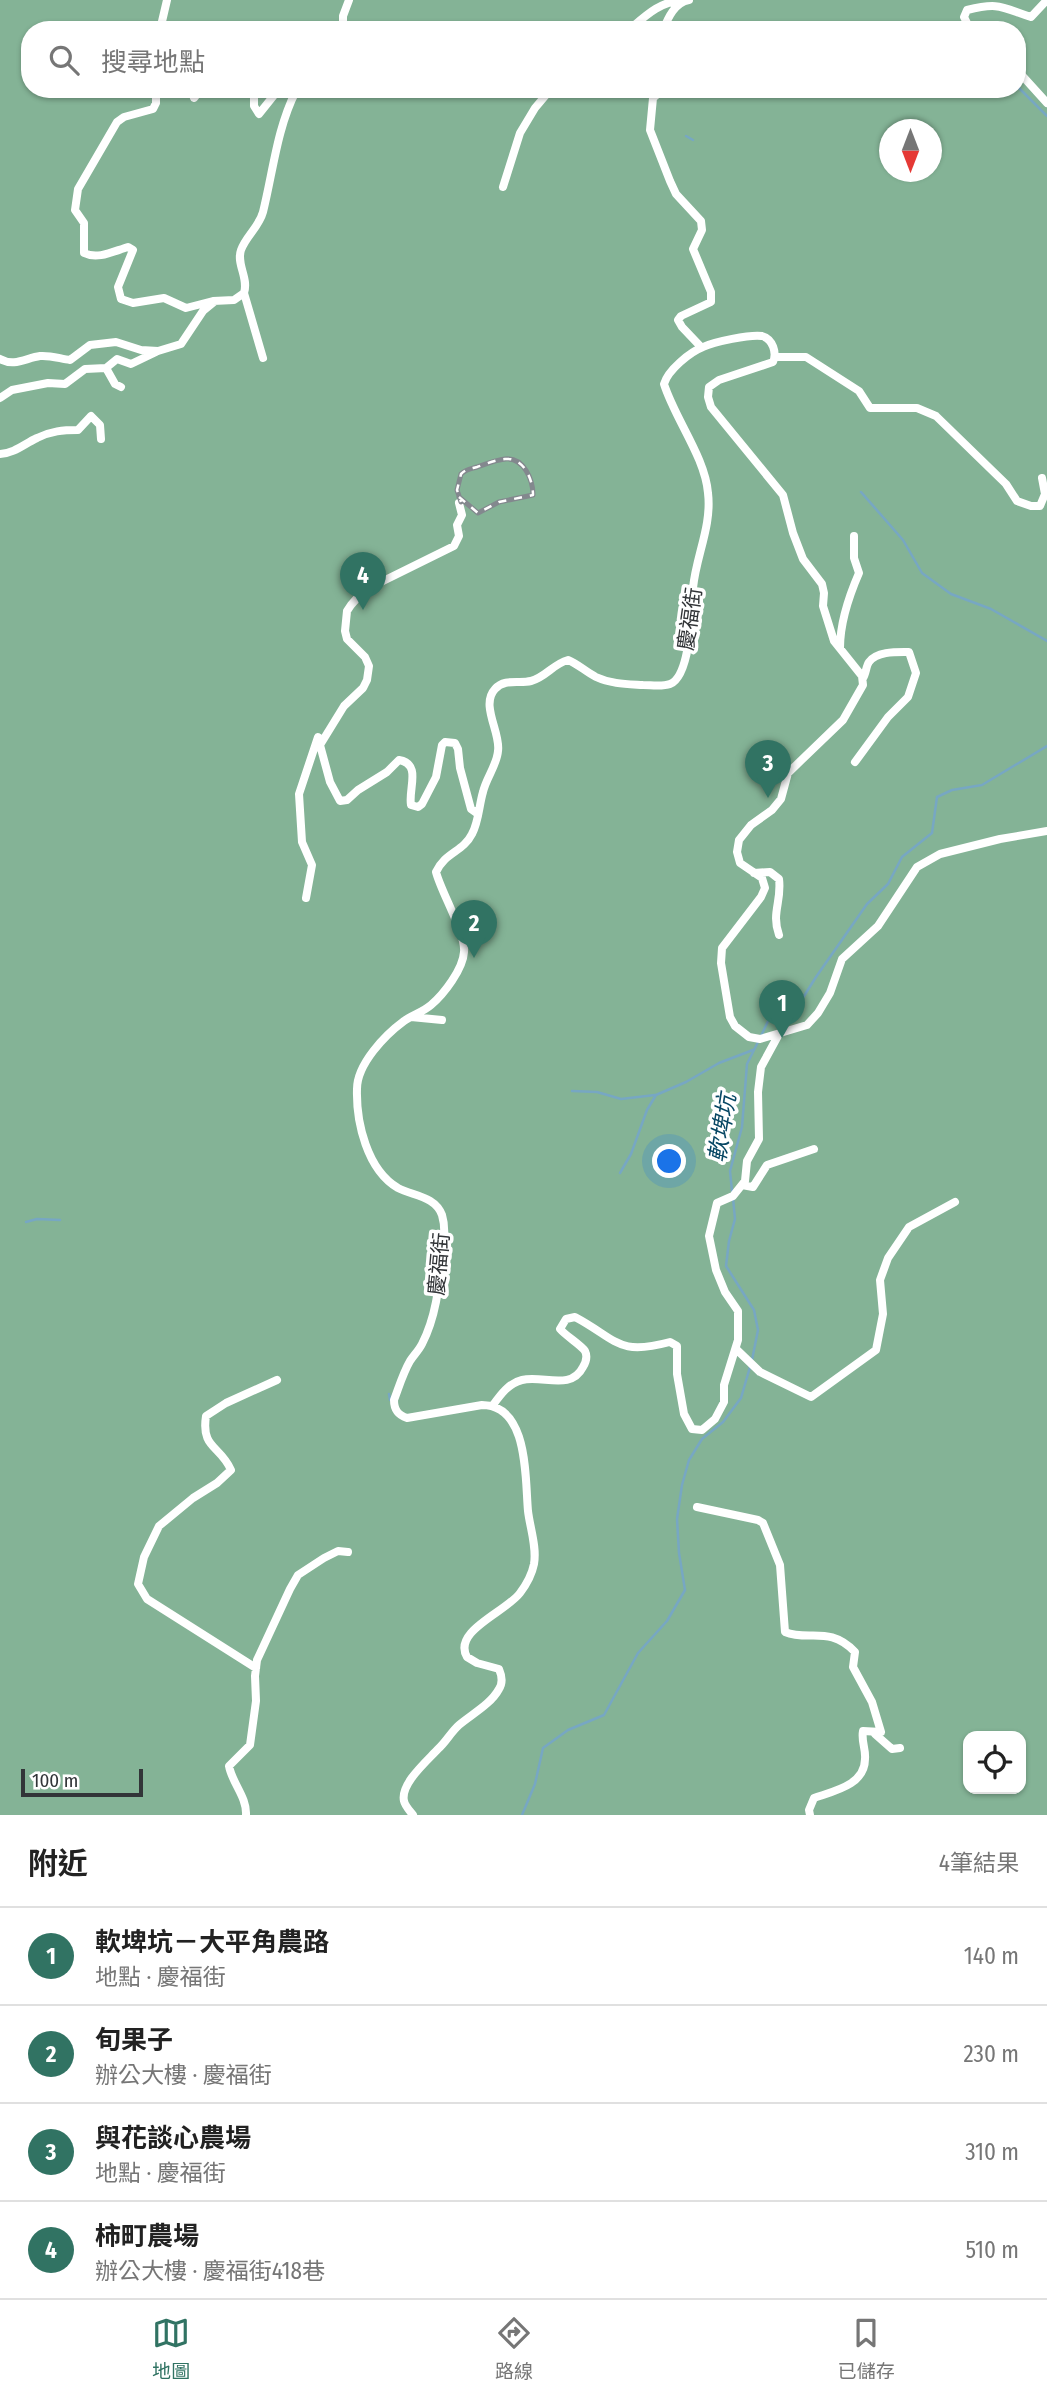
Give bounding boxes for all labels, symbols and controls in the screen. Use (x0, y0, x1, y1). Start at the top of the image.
search box (21, 21, 1026, 98)
icon: search (45, 41, 83, 79)
text: 搜尋地點 (101, 47, 205, 78)
north arrow (879, 119, 942, 182)
pin: 4 (340, 552, 386, 610)
street label: 慶福街 (673, 586, 707, 652)
pin: 3 (745, 740, 791, 798)
pin: 2 (451, 900, 497, 958)
pin: 1 (759, 980, 805, 1038)
water label: 軟埤坑 (703, 1089, 742, 1164)
your location (652, 1144, 686, 1178)
street label: 慶福街 (423, 1231, 455, 1297)
map controls (963, 1731, 1026, 1794)
button: locate (963, 1731, 1026, 1794)
scale bar (21, 1766, 144, 1798)
text: 100 m (32, 1769, 78, 1792)
text: 附近 (28, 1846, 88, 1882)
text: 4筆結果 (939, 1849, 1019, 1877)
text: 軟埤坑－大平角農路 (95, 1927, 329, 1958)
text: 1 (46, 1942, 56, 1970)
text: 140 m (964, 1942, 1019, 1970)
text: 地點 · 慶福街 (95, 1963, 226, 1991)
text: 旬果子 (95, 2025, 173, 2056)
text: 2 (46, 2040, 56, 2068)
text: 230 m (963, 2040, 1019, 2068)
text: 辦公大樓 · 慶福街 (95, 2061, 272, 2089)
text: 與花談心農場 (95, 2123, 251, 2154)
text: 3 (46, 2138, 56, 2166)
text: 310 m (965, 2138, 1019, 2166)
text: 地點 · 慶福街 (95, 2159, 226, 2187)
text: 柿町農場 (95, 2221, 199, 2252)
text: 4 (45, 2236, 57, 2264)
text: 510 m (966, 2236, 1019, 2264)
text: 辦公大樓 · 慶福街418巷 (95, 2257, 325, 2285)
tab: 地圖 (152, 2314, 190, 2383)
tab: 路線 (495, 2314, 533, 2383)
tab: 已儲存 (838, 2314, 895, 2383)

